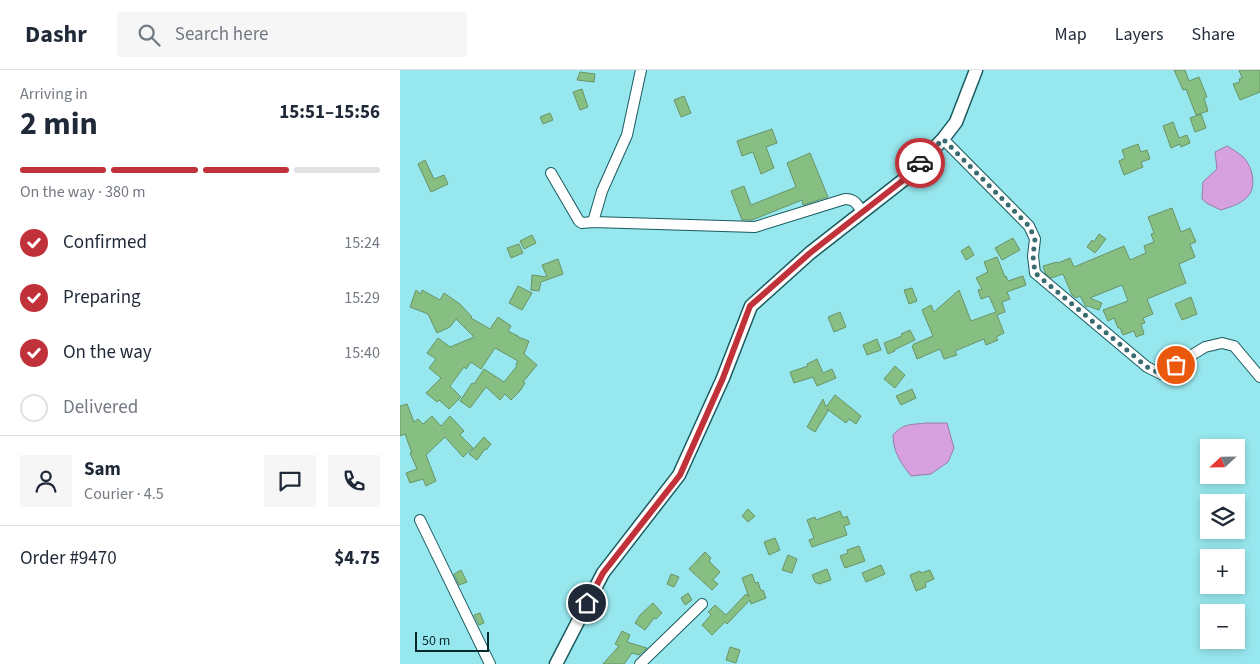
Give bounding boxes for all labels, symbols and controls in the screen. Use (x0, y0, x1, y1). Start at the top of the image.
search box (117, 12, 467, 57)
text: Dashr (25, 17, 87, 52)
icon: search (135, 21, 163, 49)
text: Search here (175, 21, 268, 48)
text: Map (1055, 22, 1087, 47)
text: Layers (1115, 22, 1164, 47)
text: Share (1192, 22, 1235, 47)
text: Arriving in (20, 83, 88, 105)
text: 15:51–15:56 (279, 99, 380, 126)
text: 2 min (20, 101, 98, 147)
courier (895, 138, 945, 188)
icon: car (906, 149, 934, 177)
text: On the way · 380 m (20, 181, 145, 203)
icon: check (20, 229, 48, 257)
text: Confirmed (63, 229, 147, 256)
text: 15:24 (344, 232, 380, 254)
icon: check (20, 284, 48, 312)
text: Preparing (63, 284, 141, 311)
text: 15:29 (344, 287, 380, 309)
icon: check (20, 339, 48, 367)
text: On the way (63, 339, 152, 366)
text: 15:40 (344, 342, 380, 364)
pin (1155, 344, 1197, 386)
icon: bag (1162, 351, 1190, 379)
text: Delivered (63, 394, 138, 421)
north arrow (1200, 439, 1245, 484)
map controls (1200, 439, 1245, 649)
button: person (20, 455, 72, 507)
button: chat (264, 455, 316, 507)
button: phone (328, 455, 380, 507)
text: Sam (84, 456, 121, 483)
text: Courier · 4.5 (84, 483, 164, 505)
button: layers (1200, 494, 1245, 539)
text: Order #9470 (20, 545, 117, 572)
text: $4.75 (334, 545, 380, 572)
button: + (1200, 549, 1245, 594)
pin (566, 582, 608, 624)
icon: home (573, 589, 601, 617)
button: − (1200, 604, 1245, 649)
scale bar (415, 629, 489, 652)
text: 50 m (422, 631, 450, 651)

